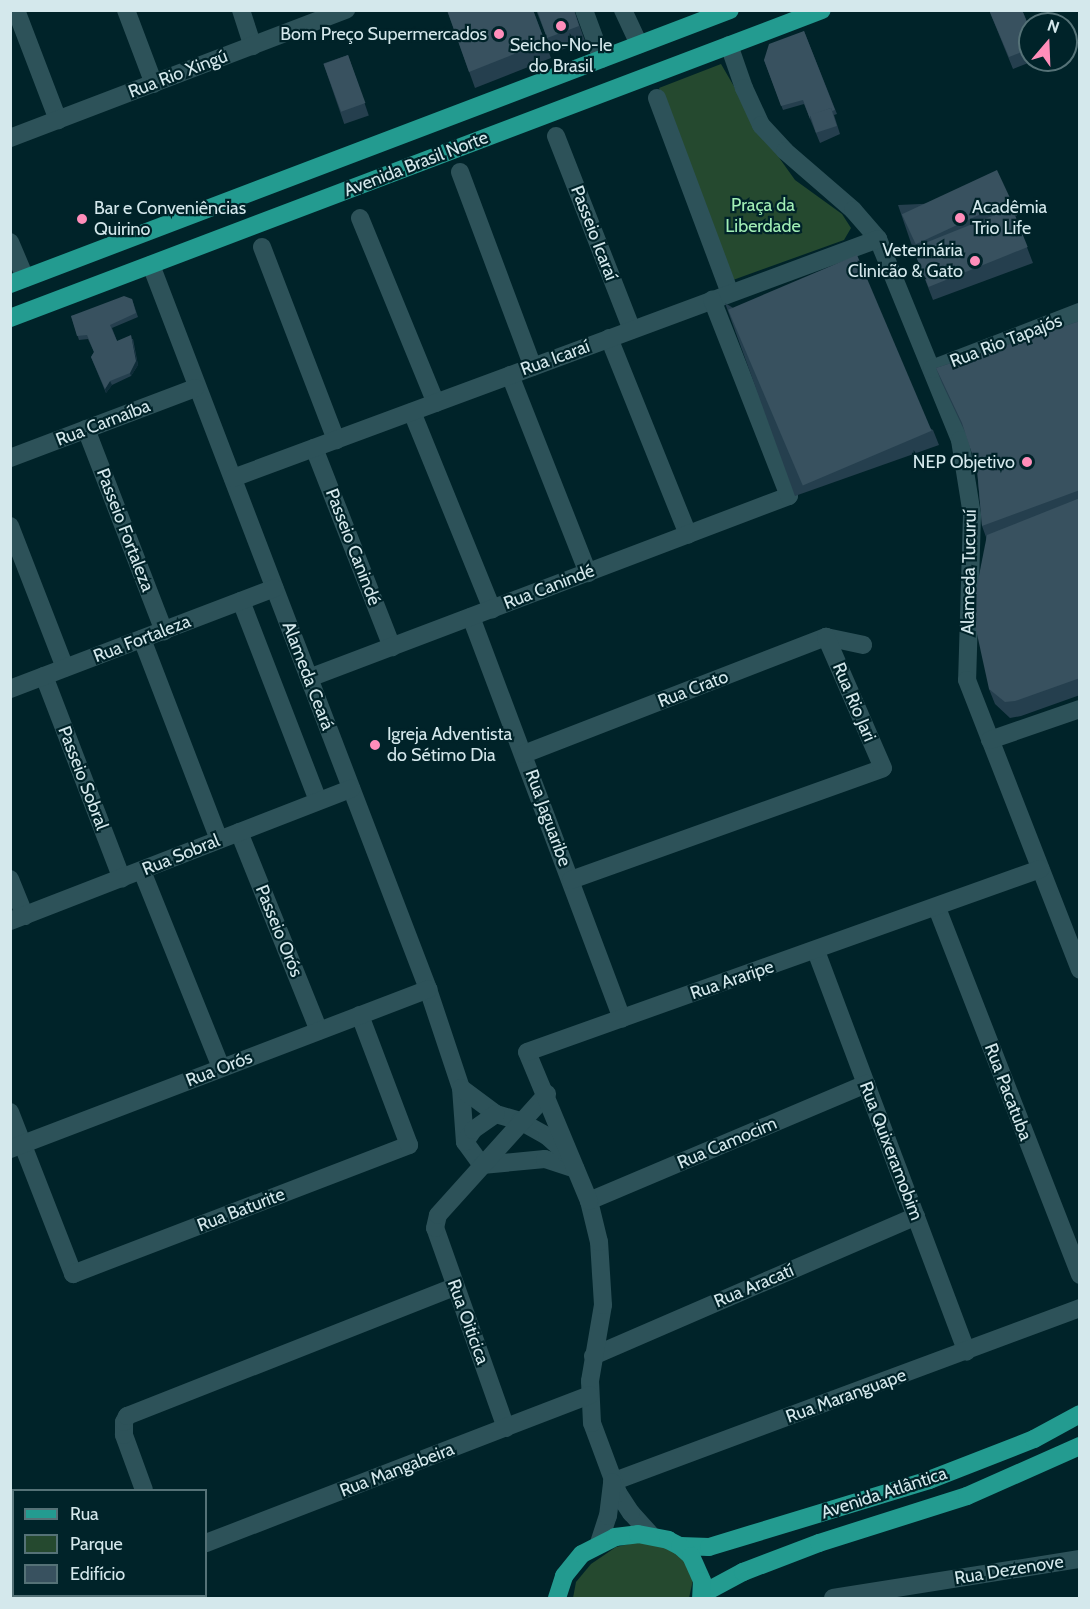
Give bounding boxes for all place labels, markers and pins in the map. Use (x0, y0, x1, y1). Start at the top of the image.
marker: Seicho-No-Ie do Brasil (554, 19, 568, 33)
place label: Bom Preço Supermercados (280, 23, 487, 45)
marker: Bom Preço Supermercados (492, 27, 506, 41)
place label: Seicho-No-Ie do Brasil (510, 35, 612, 78)
place label: Acadêmia Trio Life (972, 197, 1047, 240)
place label: Bar e Conveniências Quirino (94, 198, 246, 240)
marker: Acadêmia Trio Life (953, 211, 967, 225)
marker: Bar e Conveniências Quirino (75, 212, 89, 226)
place label: Veterinária Clinicão & Gato (848, 240, 963, 282)
marker: Veterinária Clinicão & Gato (968, 254, 982, 268)
place label: NEP Objetivo (913, 451, 1015, 473)
marker: NEP Objetivo (1020, 455, 1034, 469)
place label: Igreja Adventista do Sétimo Dia (387, 724, 512, 766)
marker: Igreja Adventista do Sétimo Dia (368, 738, 382, 752)

